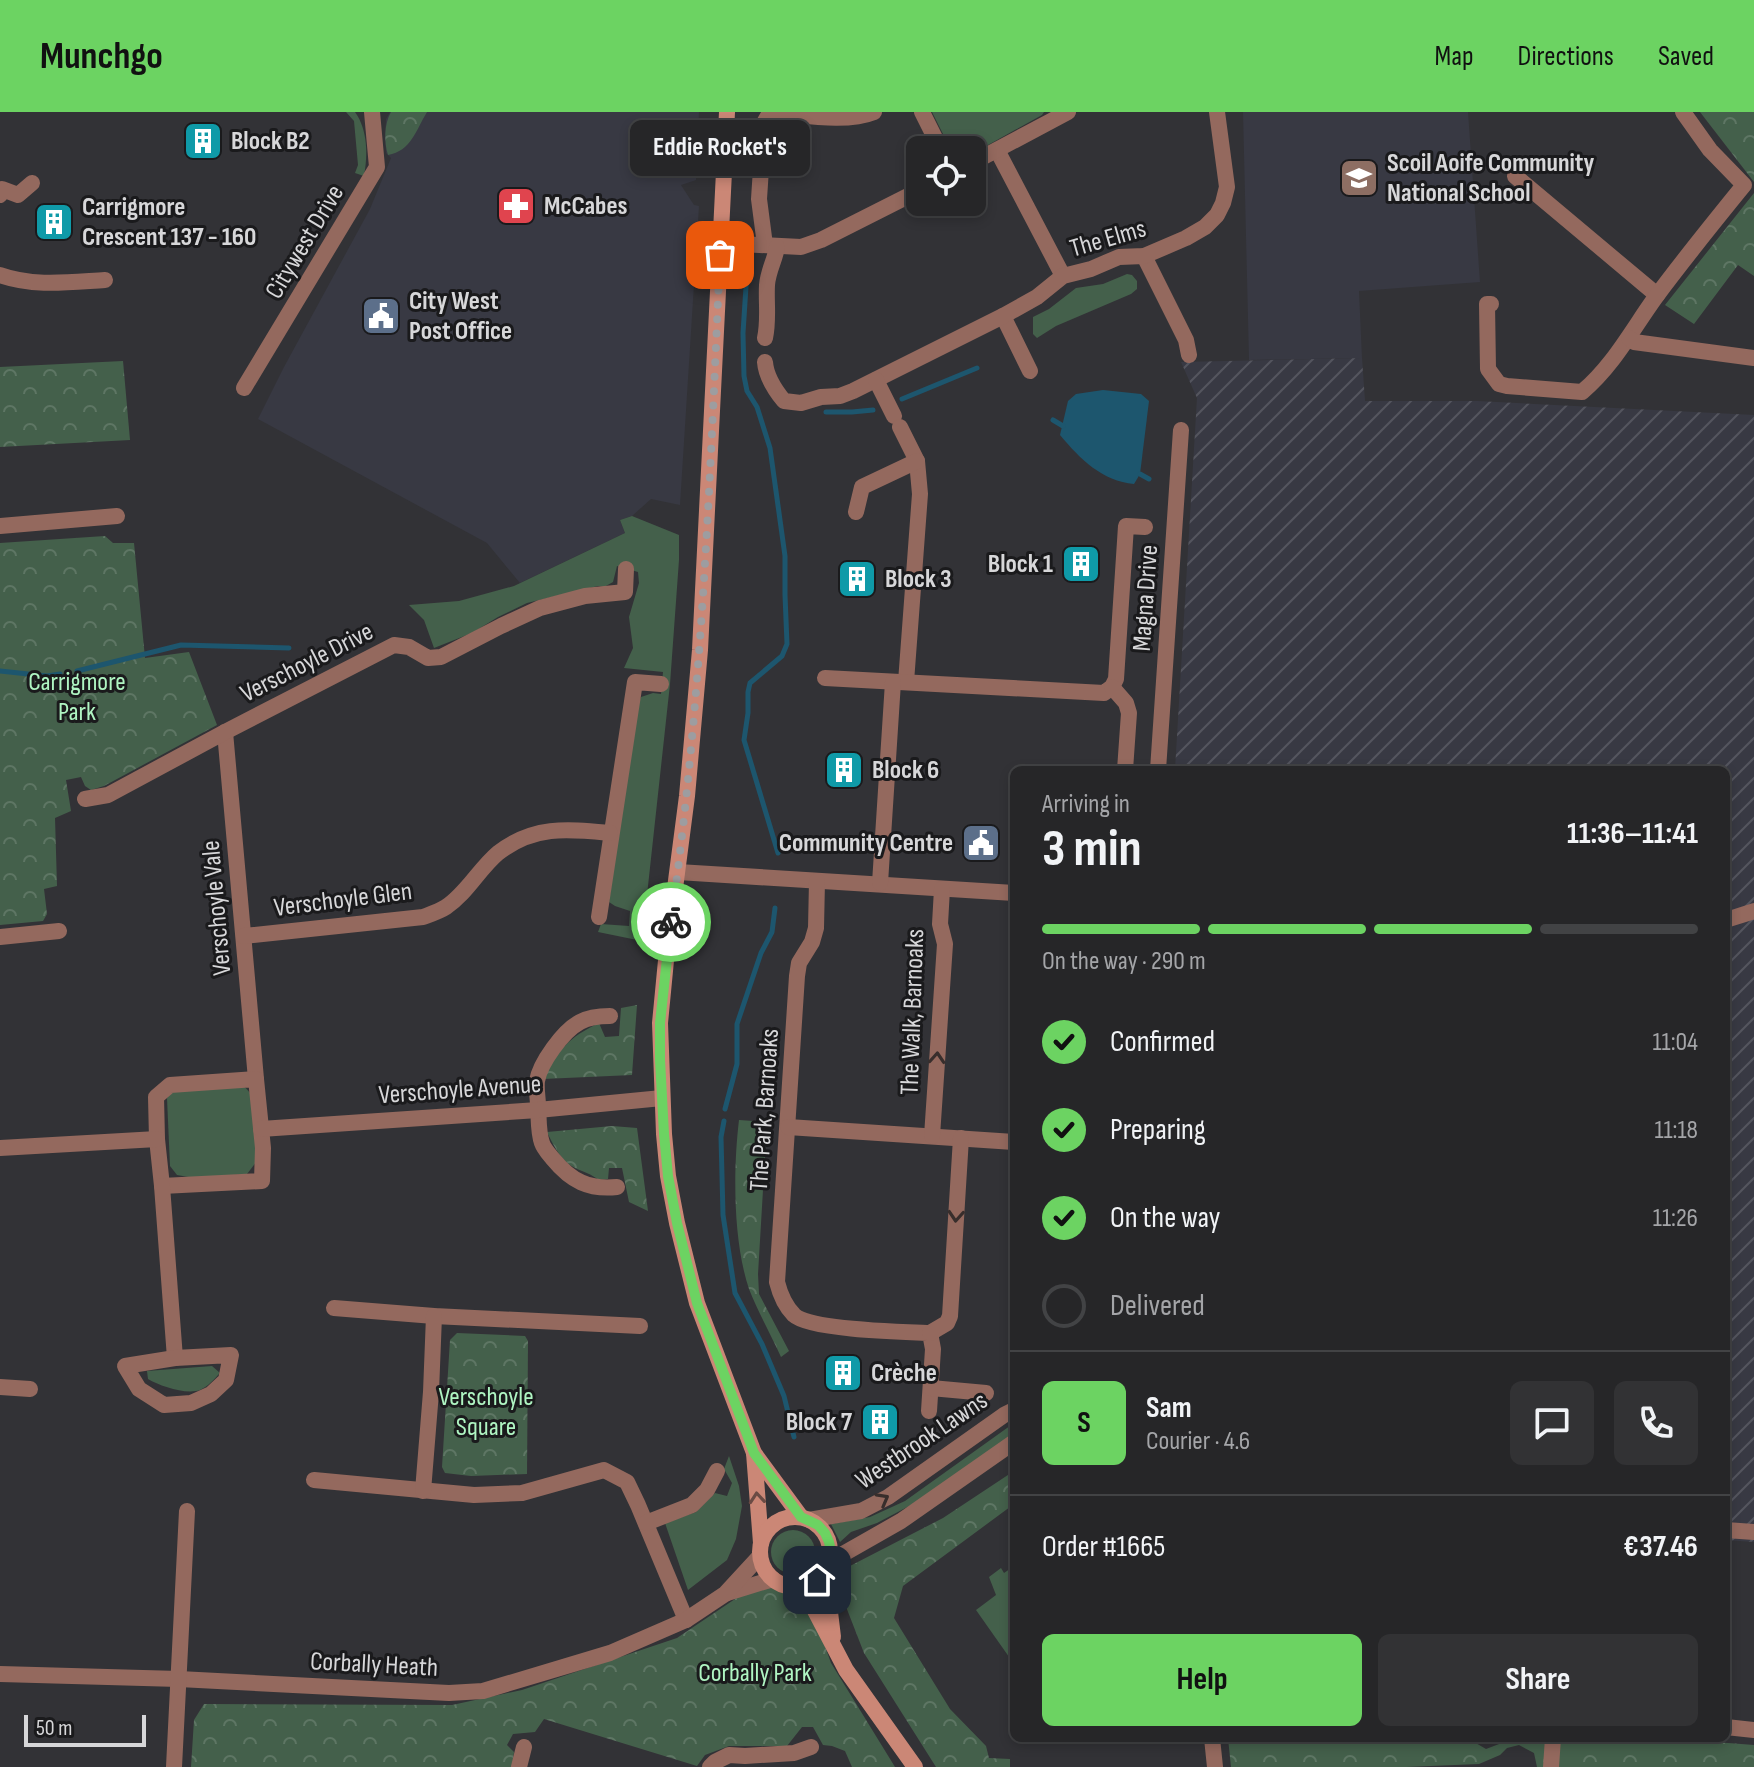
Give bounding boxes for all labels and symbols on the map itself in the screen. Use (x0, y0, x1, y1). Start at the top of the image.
callout: Eddie Rocket's (630, 119, 810, 175)
building icon: Block B2 (182, 120, 224, 162)
place label: Block B2 (231, 126, 310, 157)
place label: Scoil Aoife Community National School (1387, 148, 1595, 209)
school or university icon: Scoil Aoife Community National School (1338, 157, 1380, 199)
street label: Citywest Drive (259, 179, 351, 305)
pharmacy icon: McCabes (495, 185, 537, 227)
place label: McCabes (544, 191, 628, 222)
place label: Carrigmore Crescent 137 - 160 (82, 192, 256, 253)
building icon: Carrigmore Crescent 137 - 160 (33, 201, 75, 243)
street label: The Elms (1066, 213, 1150, 265)
pin (686, 221, 754, 289)
place label: City West Post Office (409, 286, 512, 347)
public building icon: City West Post Office (360, 295, 402, 337)
building icon: Block 1 (1060, 543, 1102, 585)
street label: Magna Drive (1127, 544, 1165, 652)
place label: Block 1 (988, 549, 1053, 580)
building icon: Block 3 (836, 558, 878, 600)
place label: Block 3 (885, 564, 952, 595)
street label: Verschoyle Drive (235, 616, 379, 710)
park label: Carrigmore Park (28, 667, 126, 728)
building icon: Block 6 (823, 749, 865, 791)
place label: Block 6 (872, 755, 939, 786)
public building icon: Community Centre (960, 822, 1002, 864)
place label: Community Centre (779, 828, 953, 859)
street label: Verschoyle Vale (196, 839, 238, 977)
street label: Verschoyle Glen (272, 876, 414, 924)
courier (631, 882, 711, 962)
street label: The Walk, Barnoaks (895, 928, 931, 1096)
street label: The Park, Barnoaks (744, 1028, 786, 1192)
one-way arrow (928, 1052, 945, 1065)
street label: Verschoyle Avenue (378, 1069, 542, 1111)
one-way arrow (948, 1210, 965, 1223)
building icon: Crèche (822, 1352, 864, 1394)
place label: Crèche (871, 1358, 937, 1389)
park label: Verschoyle Square (438, 1382, 534, 1443)
street label: Westbrook Lawns (850, 1386, 994, 1496)
building icon: Block 7 (859, 1401, 901, 1443)
place label: Block 7 (786, 1407, 853, 1438)
one-way arrow (749, 1491, 766, 1504)
one-way arrow (875, 1493, 889, 1509)
pin (783, 1546, 851, 1614)
street label: Corbally Heath (309, 1646, 439, 1684)
park label: Corbally Park (698, 1658, 812, 1689)
scale bar (24, 1711, 146, 1747)

